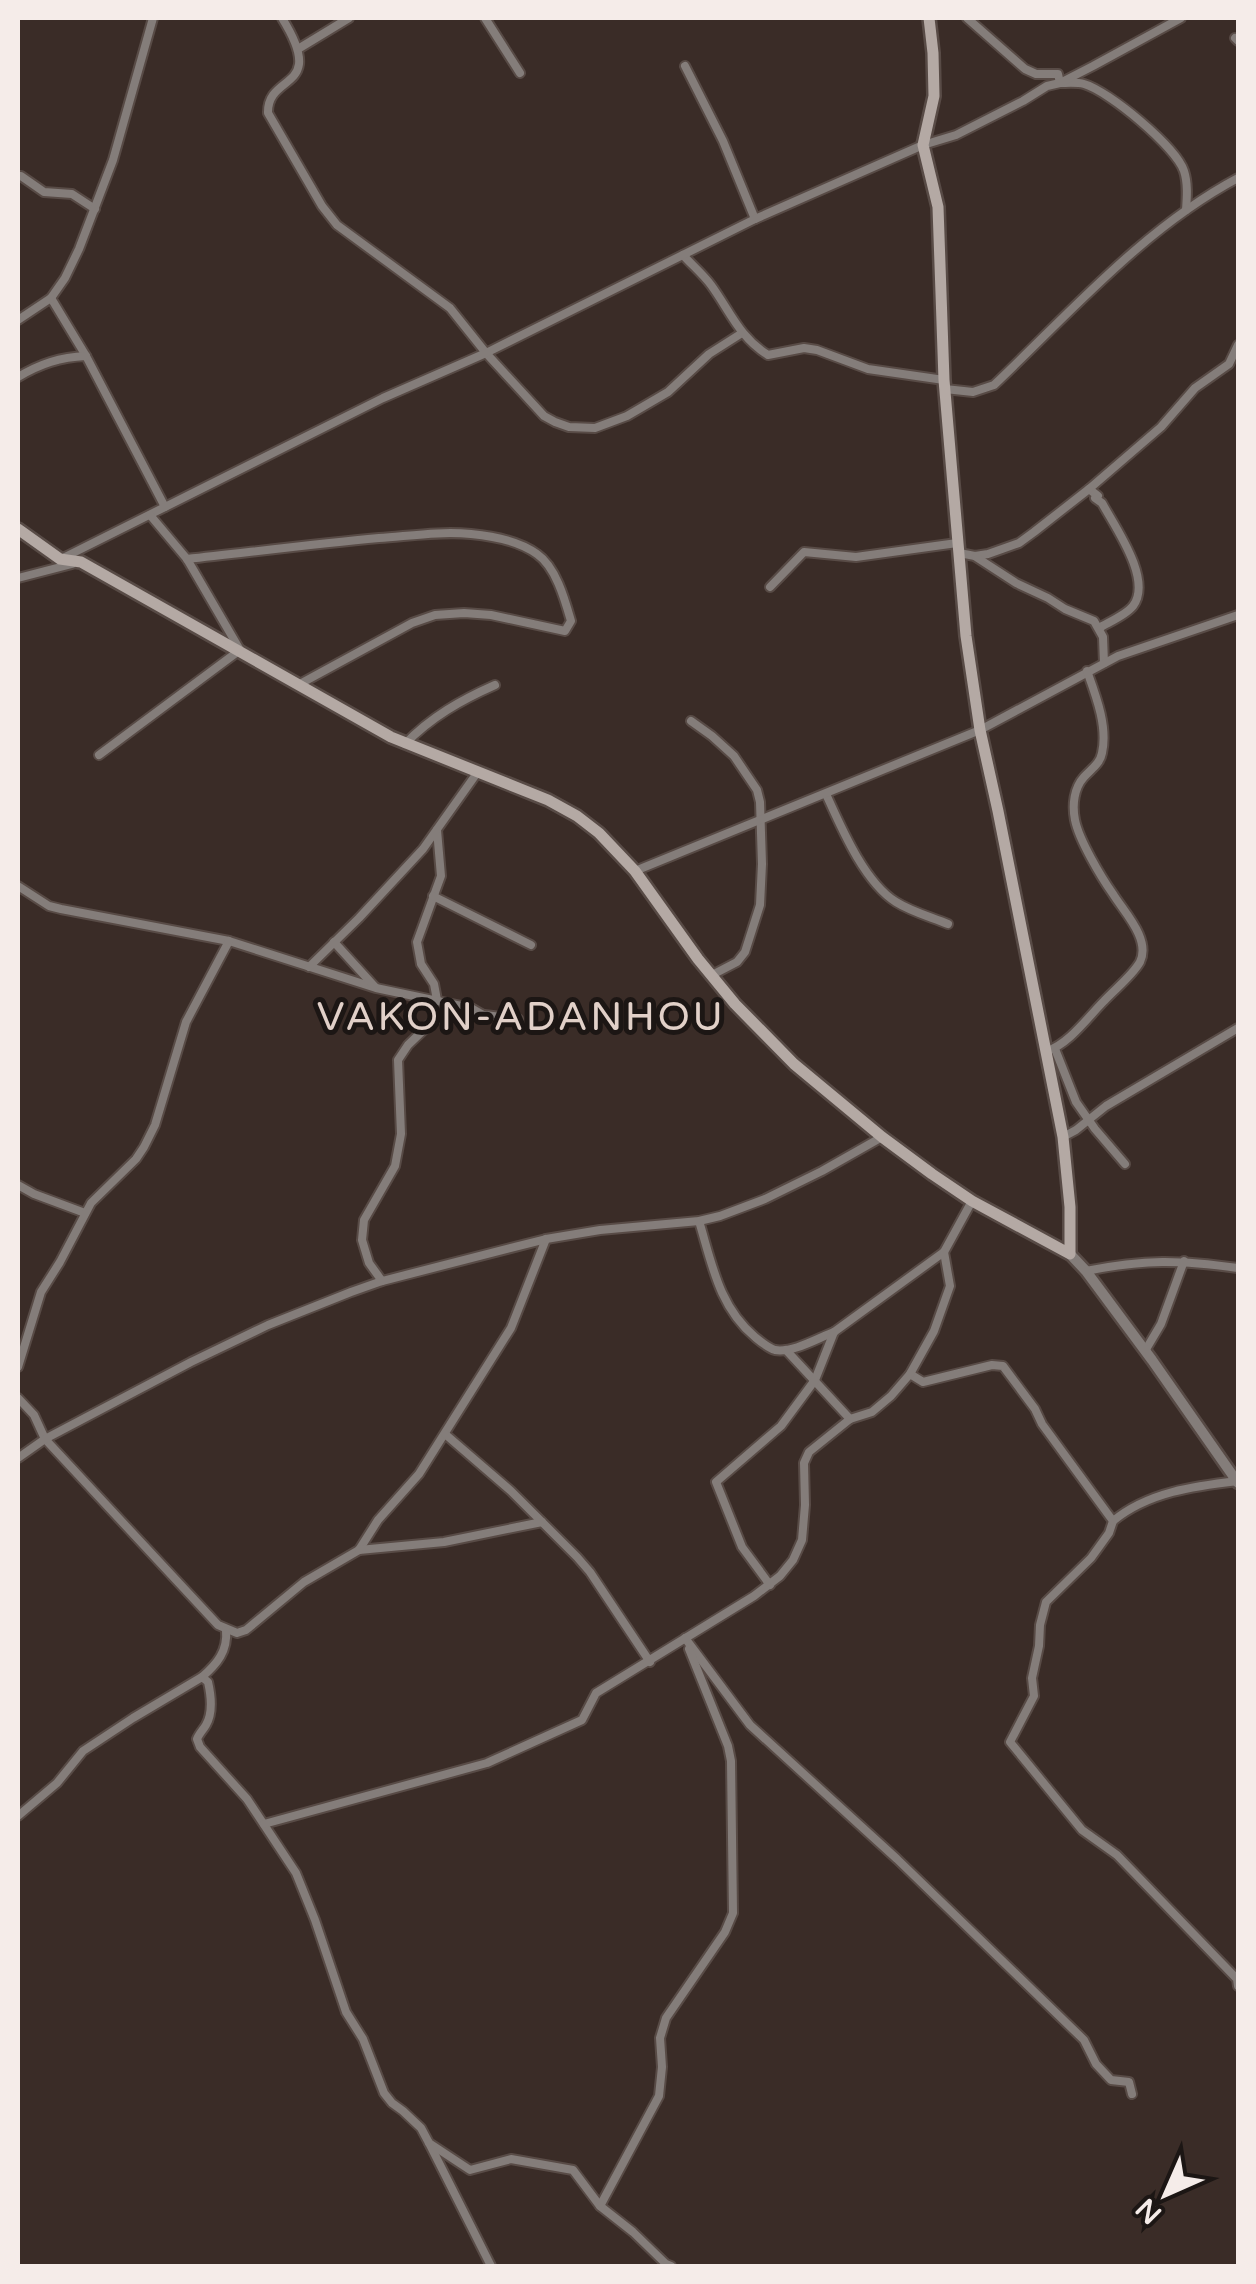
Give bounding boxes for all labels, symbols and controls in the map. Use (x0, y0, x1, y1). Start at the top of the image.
district label: VAKON-ADANHOU (317, 993, 725, 1041)
north arrow (1116, 2144, 1216, 2244)
text: N (1129, 2191, 1169, 2231)

